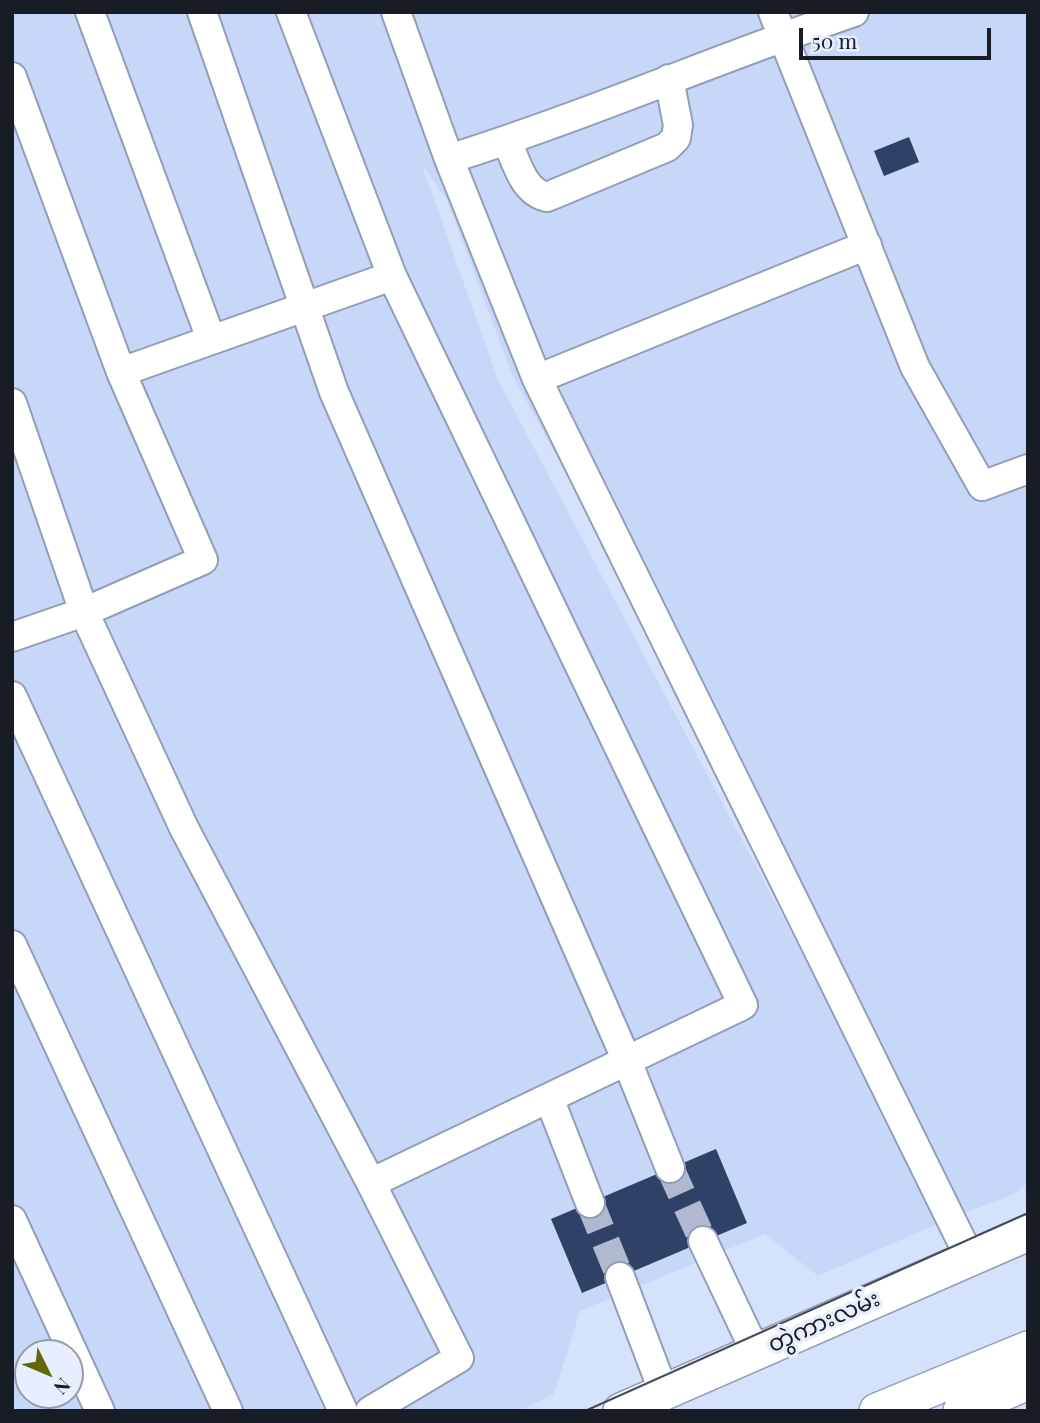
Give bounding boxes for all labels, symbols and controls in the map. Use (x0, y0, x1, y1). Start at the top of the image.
scale bar (802, 14, 995, 58)
text: 50 m (812, 26, 857, 54)
street label: တွဲကားလမ်း (764, 1285, 884, 1359)
north arrow (14, 1339, 84, 1409)
text: N (49, 1373, 77, 1401)

